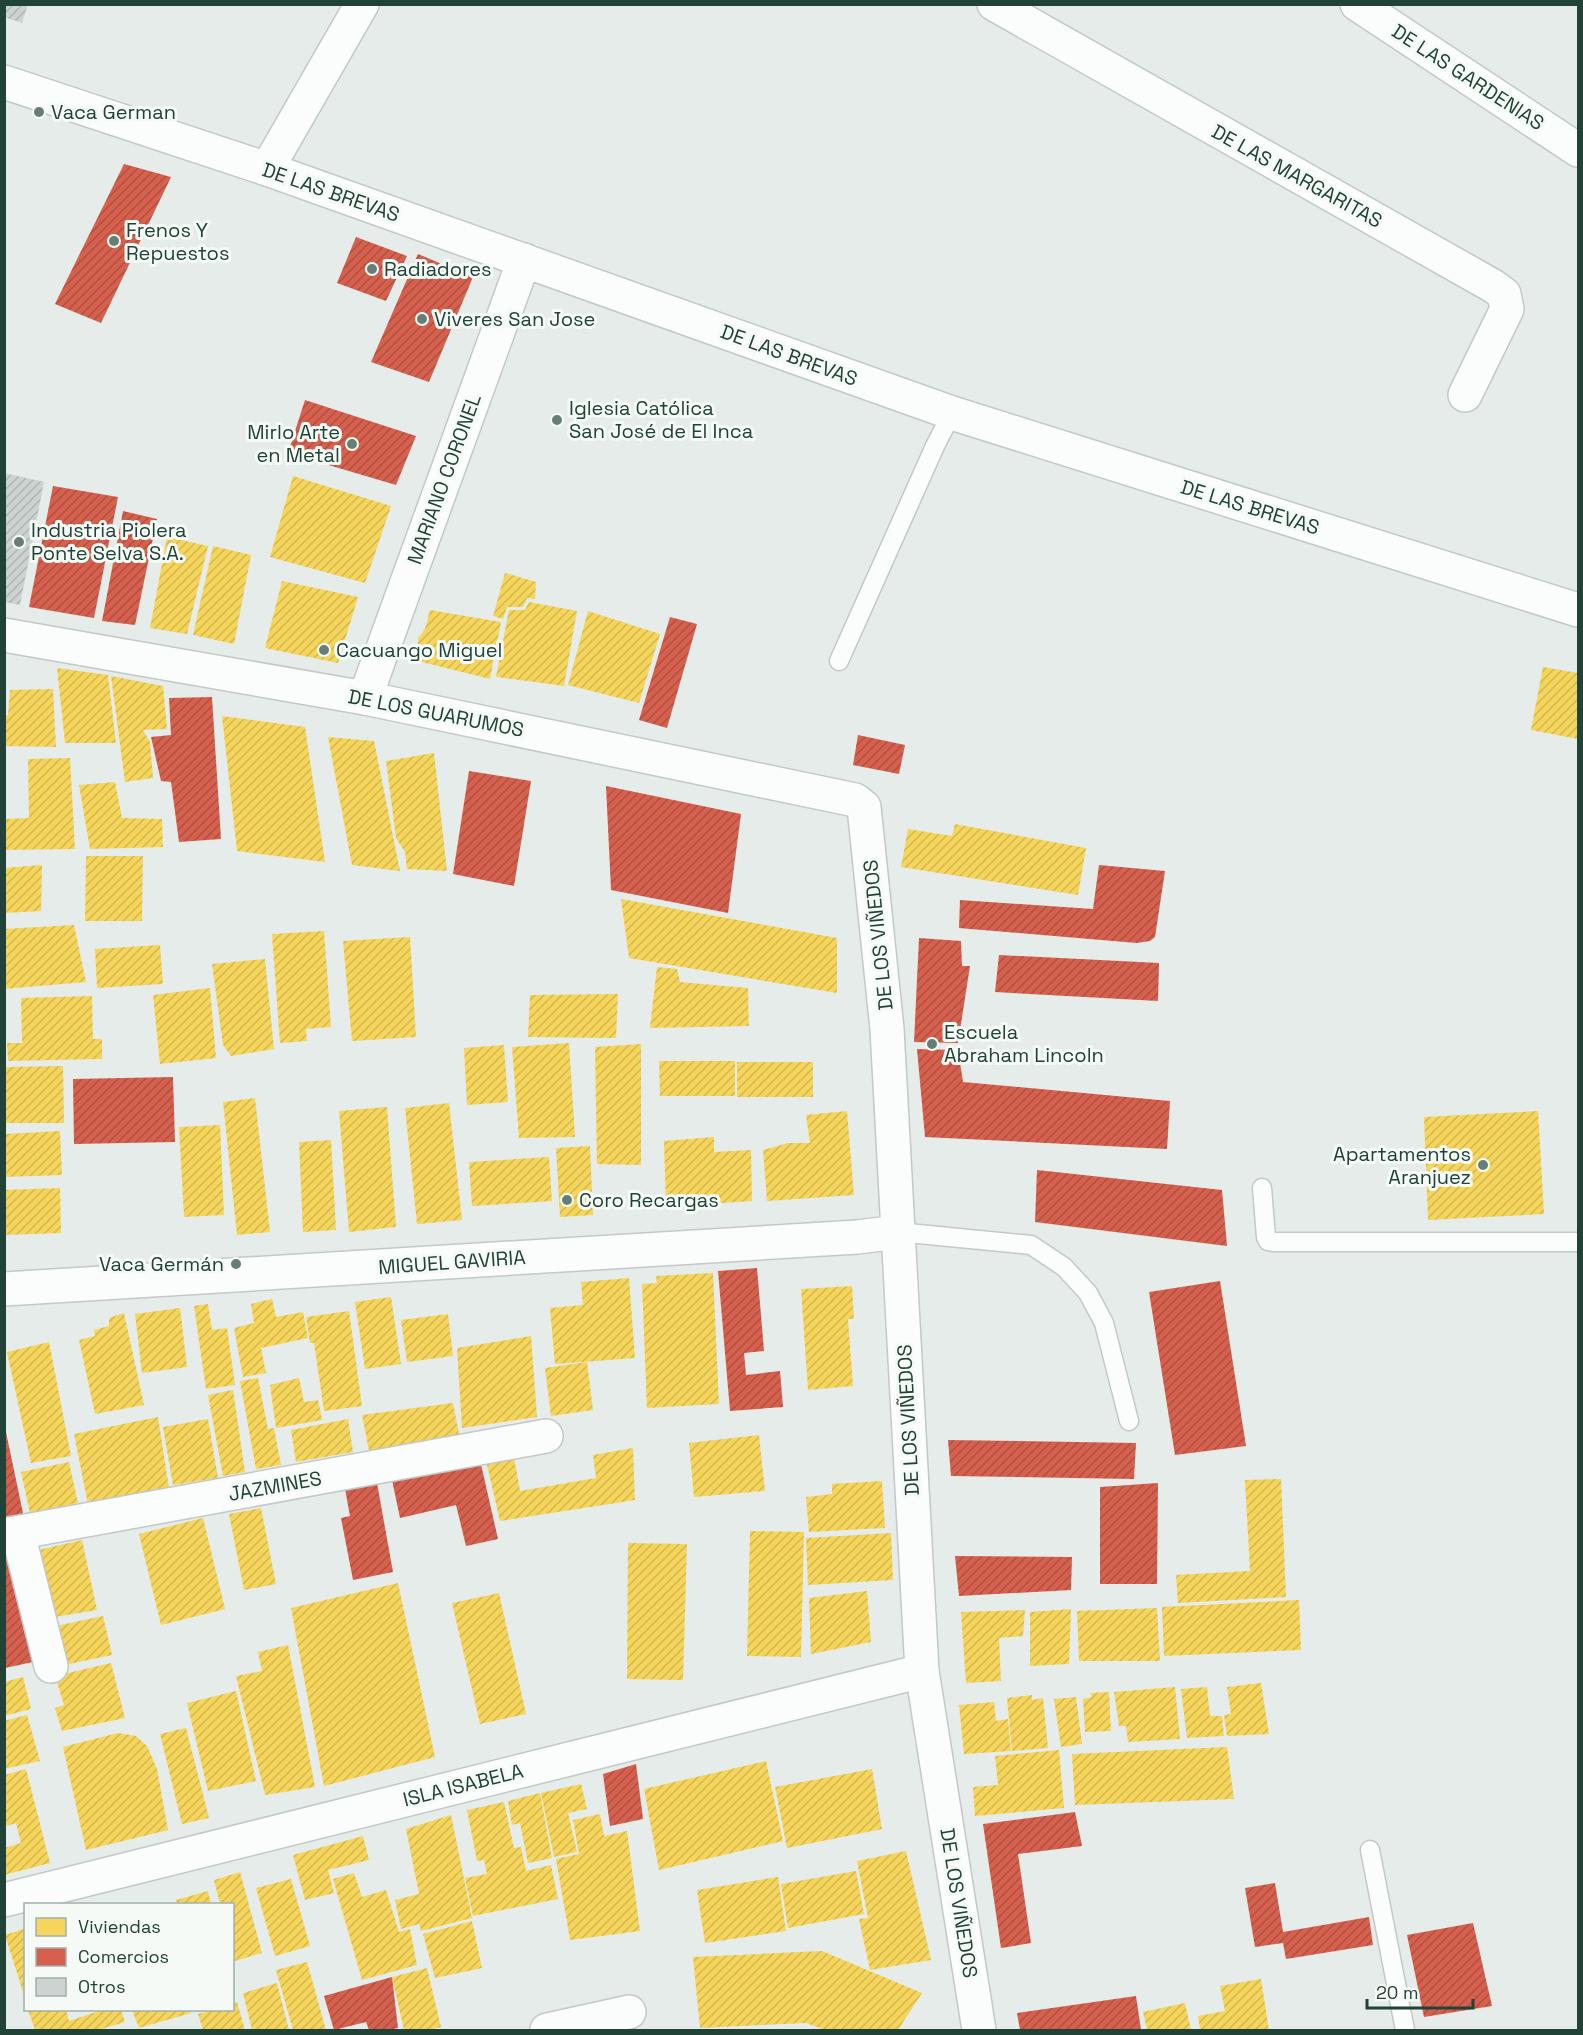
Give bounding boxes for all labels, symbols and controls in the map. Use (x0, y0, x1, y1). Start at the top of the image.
street label: DE LAS GARDENIAS (1387, 18, 1549, 136)
place label: Vaca German (51, 99, 176, 125)
marker: Vaca German (32, 105, 46, 119)
street label: DE LAS MARGARITAS (1207, 118, 1387, 234)
street label: DE LAS BREVAS (259, 156, 403, 228)
place label: Frenos Y Repuestos (126, 217, 229, 266)
marker: Frenos Y Repuestos (107, 234, 121, 248)
place label: Radiadores (384, 256, 492, 282)
marker: Radiadores (365, 262, 379, 276)
place label: Viveres San Jose (434, 306, 595, 332)
marker: Viveres San Jose (415, 312, 429, 326)
street label: DE LAS BREVAS (717, 318, 861, 392)
street label: MARIANO CORONEL (401, 390, 487, 568)
place label: Iglesia Católica San José de El Inca (569, 395, 753, 444)
marker: Iglesia Católica San José de El Inca (550, 413, 564, 427)
place label: Mirlo Arte en Metal (247, 419, 340, 468)
marker: Mirlo Arte en Metal (345, 437, 359, 451)
street label: DE LAS BREVAS (1177, 474, 1323, 540)
place label: Industria Piolera Ponte Selva S.A. (31, 517, 187, 566)
marker: Industria Piolera Ponte Selva S.A. (12, 535, 26, 549)
place label: Cacuango Miguel (336, 637, 502, 663)
marker: Cacuango Miguel (317, 643, 331, 657)
street label: DE LOS GUARUMOS (346, 683, 526, 743)
street label: DE LOS VIÑEDOS (857, 858, 899, 1012)
place label: Escuela Abraham Lincoln (944, 1019, 1104, 1068)
marker: Escuela Abraham Lincoln (925, 1037, 939, 1051)
place label: Apartamentos Aranjuez (1333, 1141, 1471, 1190)
marker: Apartamentos Aranjuez (1476, 1158, 1490, 1172)
place label: Coro Recargas (579, 1187, 719, 1213)
marker: Coro Recargas (560, 1193, 574, 1207)
street label: MIGUEL GAVIRIA (377, 1244, 527, 1280)
place label: Vaca Germán (99, 1251, 224, 1277)
marker: Vaca Germán (229, 1257, 243, 1271)
street label: DE LOS VIÑEDOS (891, 1344, 925, 1496)
street label: JAZMINES (226, 1465, 324, 1507)
street label: ISLA ISABELA (400, 1757, 526, 1813)
street label: DE LOS VIÑEDOS (934, 1826, 984, 1980)
legend (24, 1903, 234, 2011)
text: Viviendas (78, 1915, 161, 1938)
text: Comercios (78, 1945, 169, 1968)
scale bar (1367, 1972, 1474, 2010)
text: Otros (78, 1975, 125, 1998)
text: 20 m (1376, 1981, 1419, 2004)

